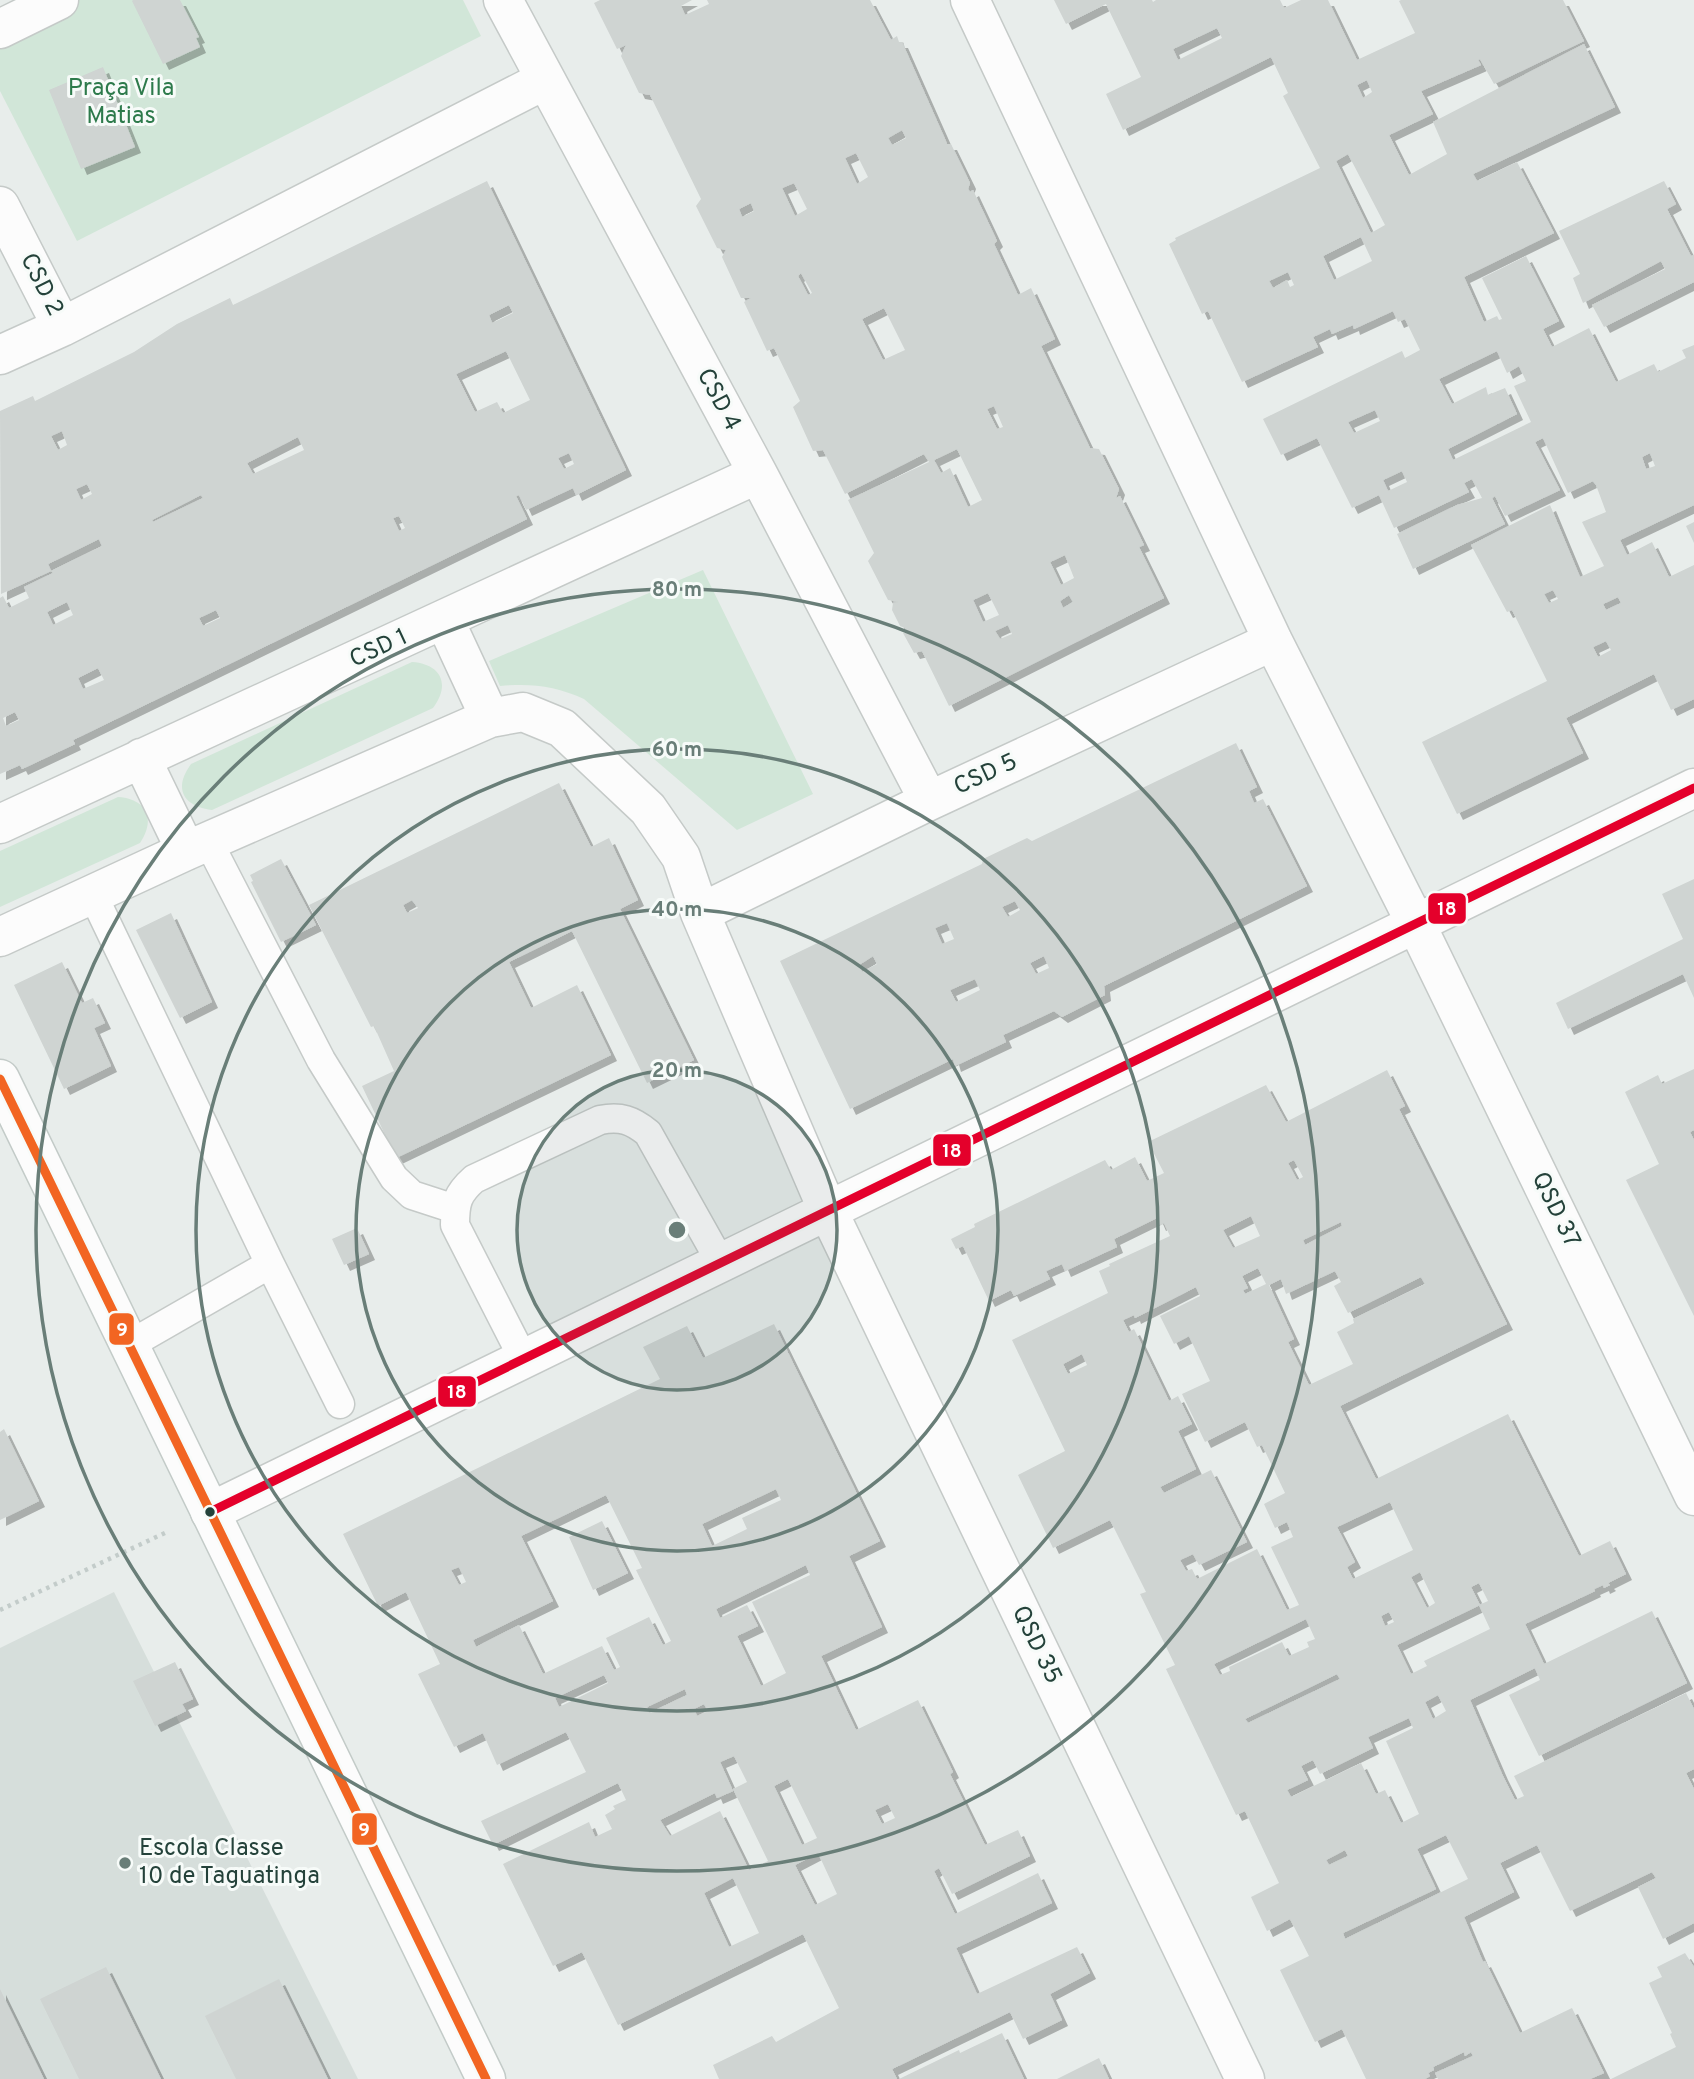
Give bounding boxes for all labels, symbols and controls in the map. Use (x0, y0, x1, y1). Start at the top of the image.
park label: Praça Vila Matias (68, 74, 174, 132)
street label: CSD 2 (13, 249, 69, 321)
street label: CSD 4 (689, 364, 747, 436)
text: 80 m (652, 577, 702, 604)
street label: CSD 1 (345, 623, 413, 675)
text: 60 m (652, 737, 702, 764)
street label: CSD 5 (949, 747, 1023, 803)
line badge: 18 (1427, 892, 1467, 925)
text: 40 m (652, 897, 702, 924)
text: 18 (1437, 898, 1457, 922)
text: 20 m (652, 1058, 702, 1085)
line badge: 18 (932, 1133, 972, 1167)
text: 18 (942, 1140, 962, 1164)
street label: QSD 37 (1524, 1167, 1586, 1253)
centre of rings (665, 1218, 689, 1242)
line badge: 9 (108, 1312, 135, 1346)
text: 9 (116, 1319, 128, 1343)
line badge: 18 (437, 1375, 477, 1408)
text: 18 (447, 1381, 467, 1405)
unlabelled marker (203, 1505, 217, 1519)
street label: QSD 35 (1004, 1601, 1068, 1689)
line badge: 9 (351, 1812, 378, 1846)
text: 9 (358, 1819, 370, 1843)
place label: Escola Classe 10 de Taguatinga (139, 1834, 320, 1892)
marker: Escola Classe 10 de Taguatinga (117, 1855, 133, 1871)

